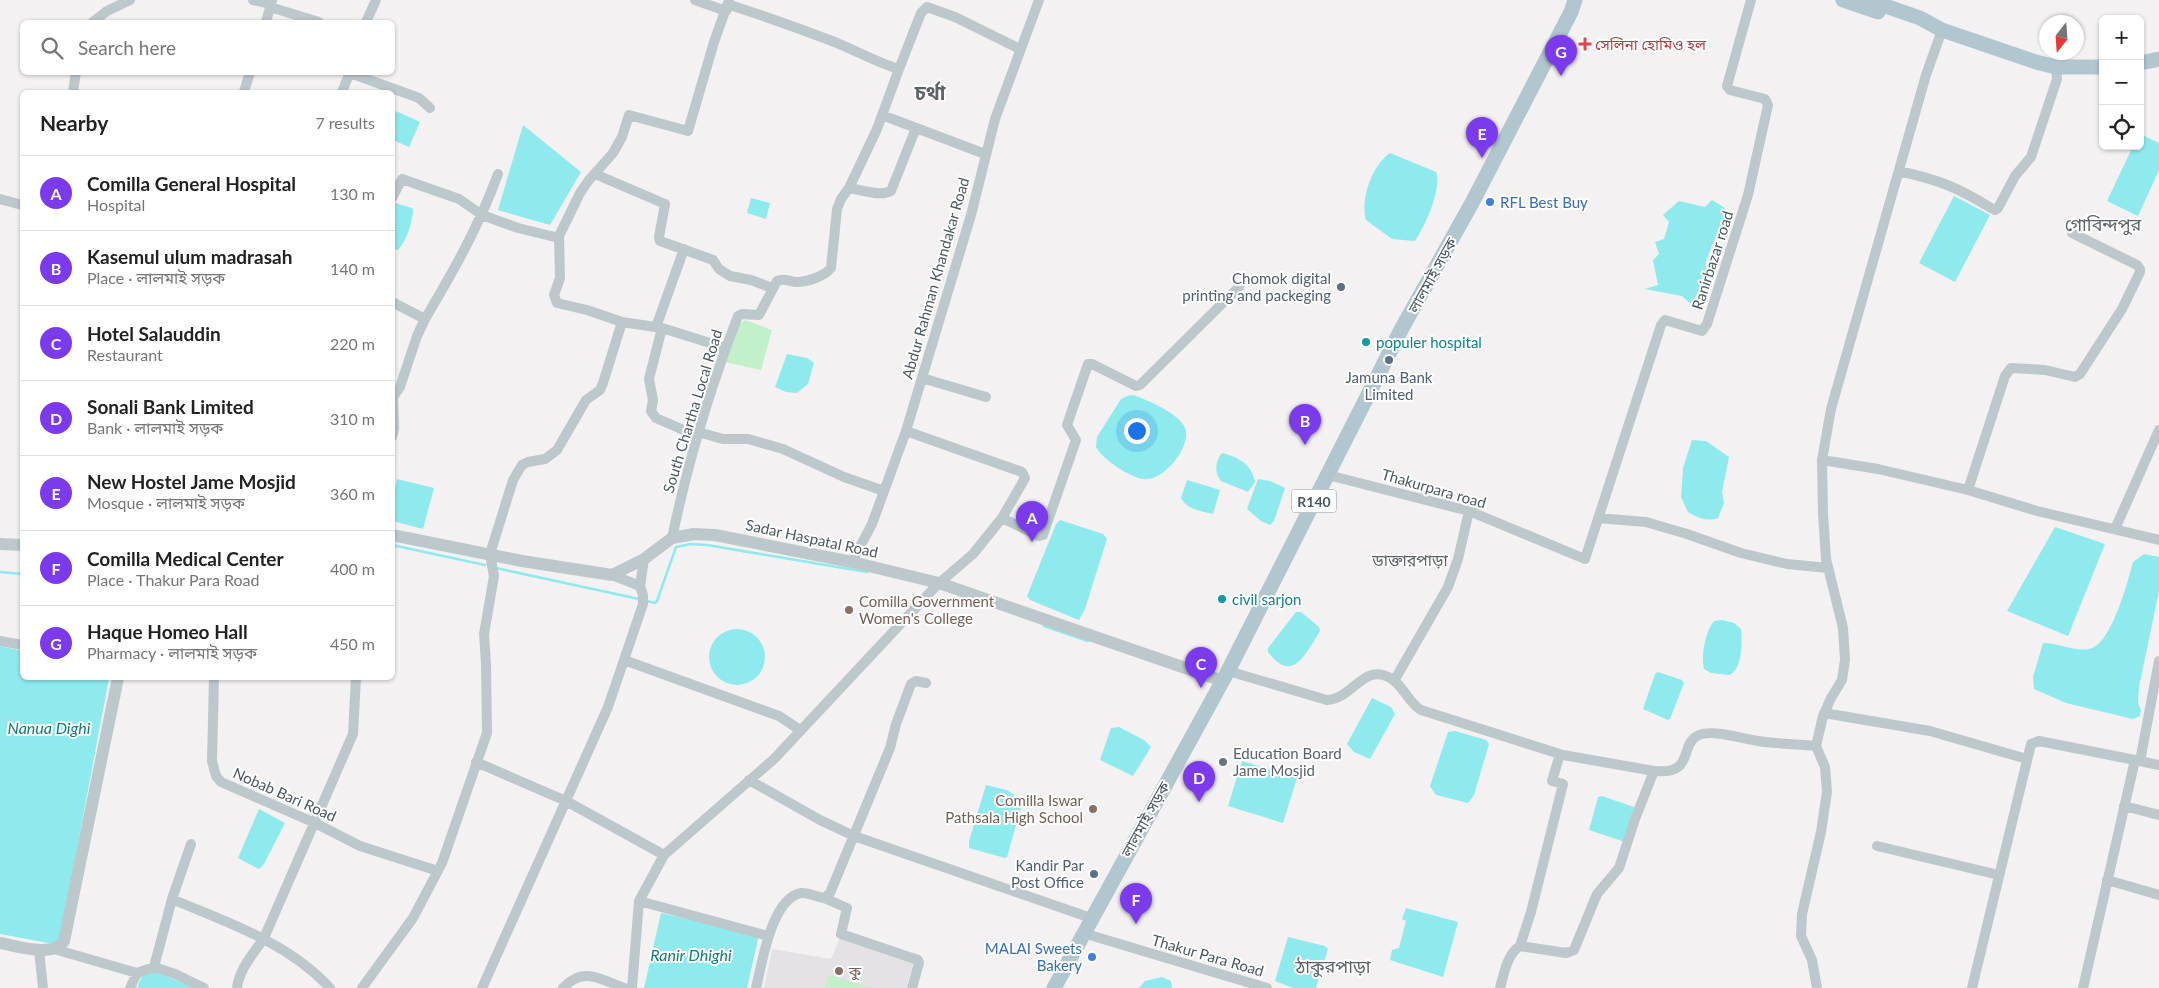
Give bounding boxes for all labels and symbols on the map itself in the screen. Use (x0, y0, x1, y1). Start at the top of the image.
north arrow (2039, 15, 2084, 60)
pin: G (1545, 35, 1577, 76)
place label: সেলিনা হোমিও হল (1595, 35, 1707, 53)
marker: সেলিনা হোমিও হল (1579, 38, 1591, 50)
district label: চর্থা (914, 80, 946, 104)
pin: E (1466, 117, 1498, 158)
street label: Abdur Rahman Khandakar Road (898, 175, 972, 381)
place label: RFL Best Buy (1500, 193, 1588, 211)
marker: RFL Best Buy (1484, 196, 1496, 208)
street label: Ranirbazar road (1688, 208, 1736, 312)
district label: গোবিন্দপুর (2065, 213, 2142, 236)
street label: লালমাই সড়ক (1404, 234, 1460, 317)
place label: Chomok digital printing and packeging (1182, 269, 1331, 304)
marker: Chomok digital printing and packeging (1335, 281, 1347, 293)
street label: South Chartha Local Road (659, 327, 725, 495)
place label: populer hospital (1376, 333, 1482, 351)
marker: populer hospital (1360, 336, 1372, 348)
marker: Jamuna Bank Limited (1383, 354, 1395, 366)
place label: Jamuna Bank Limited (1346, 368, 1433, 403)
pin: B (1289, 404, 1321, 445)
your location (1124, 418, 1150, 444)
street label: Thakurpara road (1380, 464, 1488, 512)
road number: R140 (1292, 490, 1336, 512)
pin: A (1016, 501, 1048, 542)
street label: Sadar Haspatal Road (744, 515, 880, 561)
district label: ডাক্তারপাড়া (1371, 550, 1448, 569)
place label: civil sarjon (1232, 590, 1301, 608)
place label: Comilla Government Women's College (859, 592, 995, 627)
marker: civil sarjon (1216, 593, 1228, 605)
marker: Comilla Government Women's College (843, 604, 855, 616)
pin: C (1185, 647, 1217, 688)
water label: Nanua Dighi (8, 718, 91, 737)
place label: Education Board Jame Mosjid (1233, 744, 1342, 779)
marker: Education Board Jame Mosjid (1217, 756, 1229, 768)
pin: D (1183, 761, 1215, 802)
street label: Nobab Bari Road (231, 763, 339, 825)
street label: লালমাই সড়ক (1117, 778, 1173, 861)
place label: Comilla Iswar Pathsala High School (945, 791, 1084, 826)
marker: Comilla Iswar Pathsala High School (1087, 803, 1099, 815)
place label: Kandir Par Post Office (1011, 856, 1085, 891)
marker: Kandir Par Post Office (1088, 868, 1100, 880)
pin: F (1120, 883, 1152, 924)
street label: Thakur Para Road (1150, 930, 1266, 980)
place label: MALAI Sweets Bakery (985, 939, 1082, 974)
water label: Ranir Dhighi (650, 945, 732, 964)
marker: MALAI Sweets Bakery (1086, 951, 1098, 963)
district label: ঠাকুরপাড়া (1294, 955, 1371, 978)
place label: কু (848, 962, 862, 981)
marker: কু (833, 965, 845, 977)

